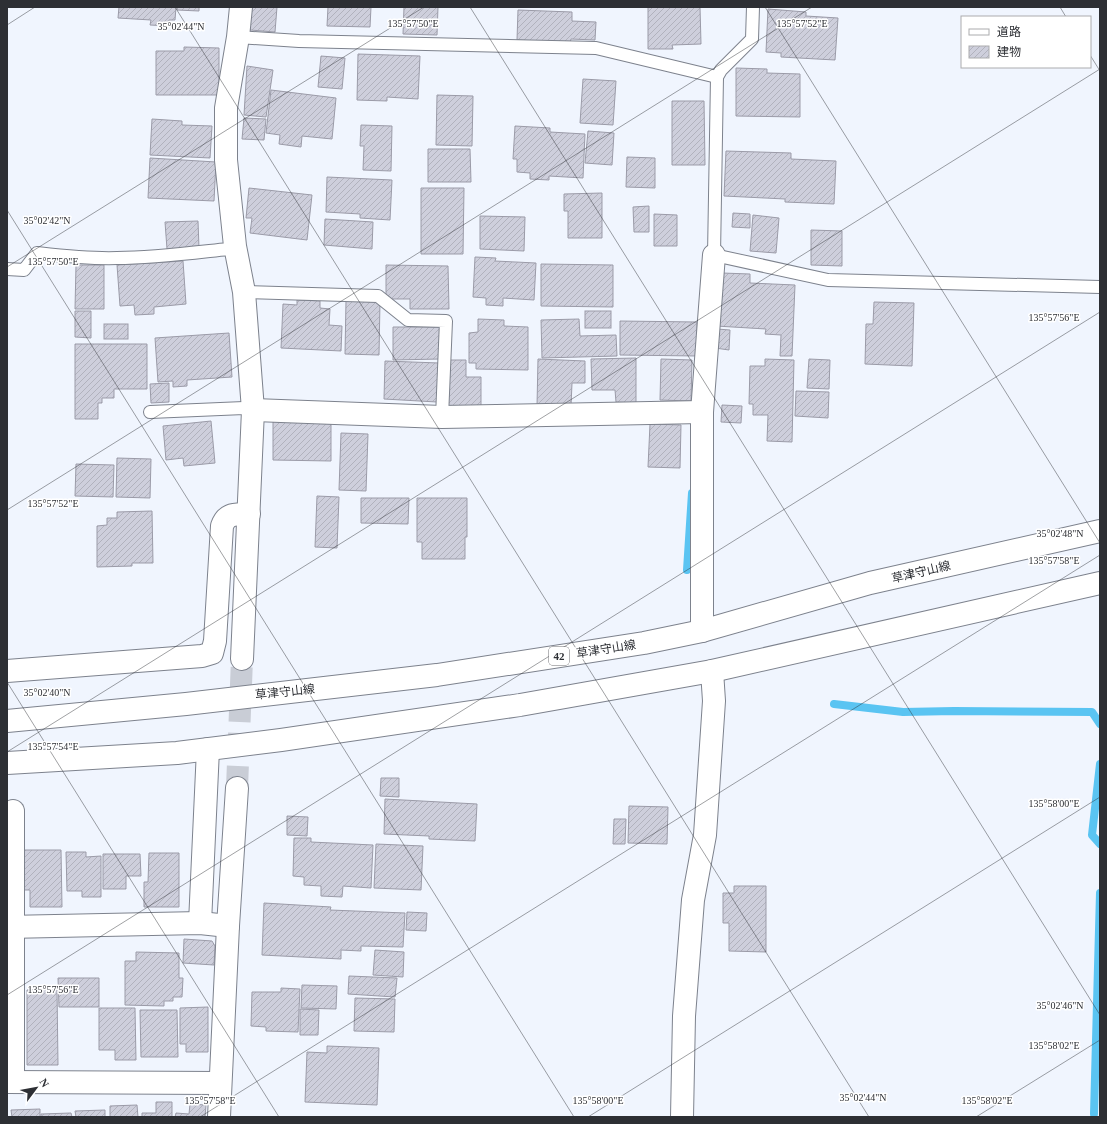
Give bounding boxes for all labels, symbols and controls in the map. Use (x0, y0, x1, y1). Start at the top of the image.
legend (961, 16, 1091, 68)
text: 135°57'50"E (388, 18, 439, 29)
text: 135°57'52"E (777, 18, 828, 29)
text: 35°02'44"N (157, 21, 205, 32)
text: 道路 (997, 25, 1021, 39)
text: 建物 (997, 45, 1021, 59)
text: 35°02'42"N (23, 215, 71, 226)
text: 135°57'50"E (28, 256, 79, 267)
text: 135°57'56"E (1029, 312, 1080, 323)
text: 135°57'52"E (28, 498, 79, 509)
text: 35°02'48"N (1036, 528, 1084, 539)
text: 135°57'58"E (1029, 555, 1080, 566)
street label: 草津守山線 (890, 558, 952, 586)
street label: 草津守山線 (575, 637, 637, 661)
road number: 42 (549, 647, 569, 665)
street label: 草津守山線 (254, 682, 316, 702)
text: 35°02'40"N (23, 687, 71, 698)
text: 135°57'54"E (28, 741, 79, 752)
text: 135°58'00"E (1029, 798, 1080, 809)
text: 135°57'56"E (28, 984, 79, 995)
text: 35°02'46"N (1036, 1000, 1084, 1011)
text: 135°58'02"E (1029, 1040, 1080, 1051)
north arrow (16, 1068, 56, 1108)
text: N (37, 1076, 52, 1089)
text: 35°02'44"N (839, 1092, 887, 1103)
text: 135°57'58"E (185, 1095, 236, 1106)
text: 135°58'00"E (573, 1095, 624, 1106)
text: 135°58'02"E (962, 1095, 1013, 1106)

